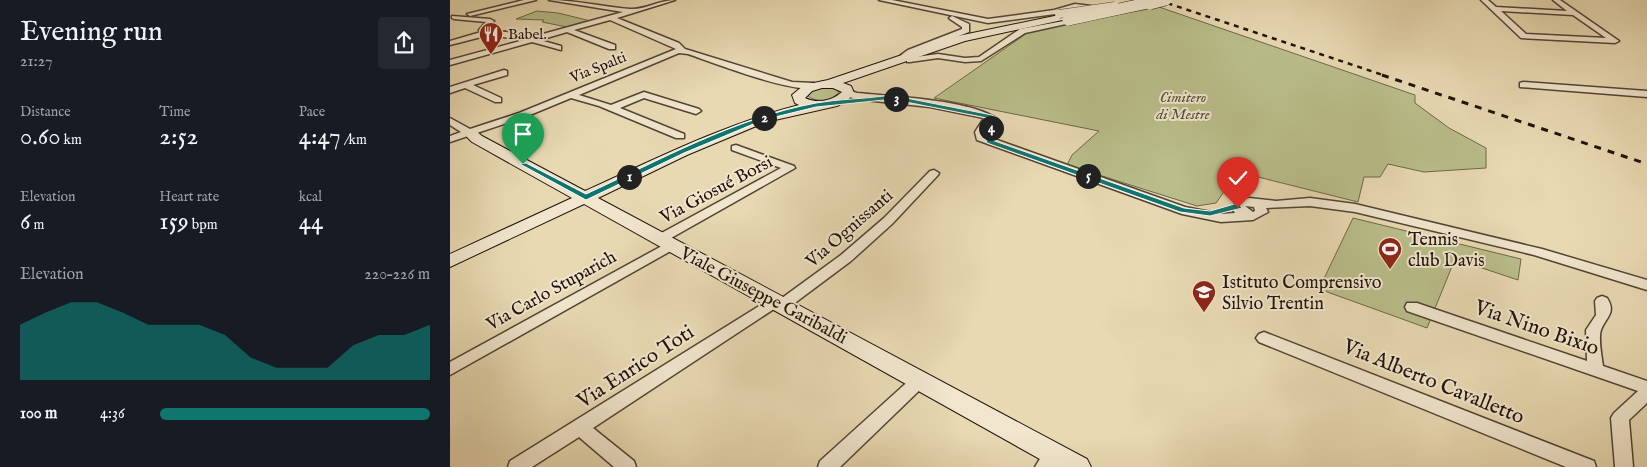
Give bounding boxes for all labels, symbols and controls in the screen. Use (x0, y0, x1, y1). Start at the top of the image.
text: Evening run (20, 15, 163, 50)
button: share (378, 17, 430, 69)
restaurant icon: Babel. (478, 21, 504, 55)
place label: Babel. (508, 25, 547, 44)
street label: Via Spalti (566, 48, 629, 88)
text: 21:27 (20, 52, 53, 72)
pin: 3 (884, 86, 908, 112)
park label: Cimitero di Mestre (1155, 88, 1210, 124)
text: 3 (894, 90, 899, 108)
text: Distance (20, 103, 71, 121)
text: Time (159, 103, 190, 121)
text: Pace (299, 103, 325, 121)
pin: 2 (752, 106, 776, 130)
text: 2 (761, 109, 768, 127)
pin (502, 113, 544, 164)
pin: 4 (978, 116, 1004, 140)
text: 4 (988, 119, 995, 137)
icon: arrive (509, 120, 537, 148)
text: 0.60 (20, 121, 60, 153)
text: 2:52 (159, 121, 198, 153)
text: 4:47 (299, 121, 341, 153)
text: km (60, 131, 82, 149)
text: /km (341, 131, 367, 149)
street label: Via Giosué Borsi (656, 151, 777, 230)
pin (1217, 157, 1259, 208)
pin: 1 (616, 164, 642, 190)
pin: 5 (1076, 164, 1100, 188)
icon: check (1224, 164, 1252, 192)
text: 5 (1086, 167, 1091, 185)
text: 1 (627, 168, 632, 186)
street label: Via Ognissanti (801, 185, 899, 274)
text: Elevation (20, 188, 76, 206)
text: Heart rate (159, 188, 219, 206)
text: kcal (299, 188, 322, 206)
text: 6 (20, 206, 31, 238)
text: 159 (159, 206, 189, 238)
text: 44 (299, 206, 323, 238)
text: m (31, 216, 44, 234)
text: bpm (189, 216, 218, 234)
place label: Tennis club Davis (1408, 229, 1485, 273)
sports icon: Tennis club Davis (1377, 236, 1403, 270)
street label: Viale Giuseppe Garibaldi (675, 242, 851, 350)
street label: Via Carlo Stuparich (482, 246, 621, 337)
text: Elevation (20, 265, 83, 285)
text: 220–226 m (364, 265, 430, 285)
place label: Istituto Comprensivo Silvio Trentin (1222, 272, 1382, 316)
school or university icon: Istituto Comprensivo Silvio Trentin (1191, 279, 1217, 313)
street label: Via Nino Bixio (1470, 294, 1602, 362)
street label: Via Enrico Toti (571, 319, 700, 416)
street label: Via Alberto Cavalletto (1338, 333, 1528, 431)
text: 100 m (20, 404, 57, 424)
text: 4:36 (100, 404, 125, 424)

